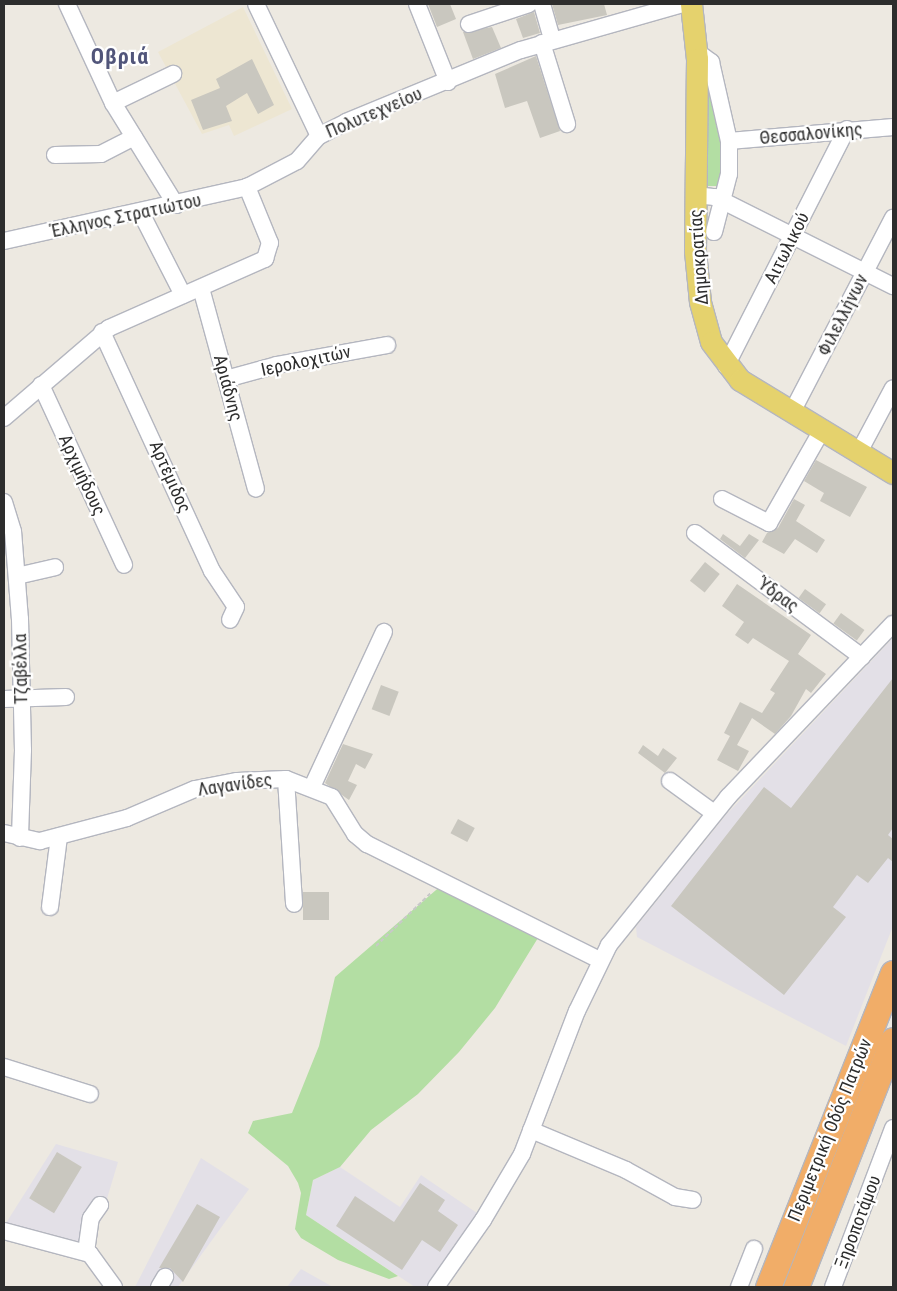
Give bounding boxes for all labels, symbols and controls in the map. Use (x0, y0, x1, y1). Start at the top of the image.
district label: Οβριά (90, 44, 150, 70)
street label: Πολυτεχνείου (323, 83, 425, 143)
street label: Θεσσαλονίκης (759, 119, 863, 149)
street label: Έλληνος Στρατιώτου (49, 190, 203, 242)
street label: Δημοκρατίας (685, 208, 713, 306)
street label: Αιτωλικού (760, 209, 814, 287)
street label: Φιλελλήνων (813, 271, 873, 359)
street label: Ιερολοχιτών (259, 341, 353, 381)
street label: Αριάδνης (209, 353, 247, 423)
street label: Αρχιμήδους (54, 431, 110, 519)
street label: Αρτέμιδος (145, 438, 195, 516)
street label: Ύδρας (753, 573, 803, 617)
street label: Τζαβέλλα (10, 634, 32, 704)
street label: Λαγανίδες (196, 769, 274, 801)
street label: Περιμετρική Οδός Πατρών (783, 1035, 877, 1225)
street label: Ξηροποτάμου (830, 1172, 886, 1272)

